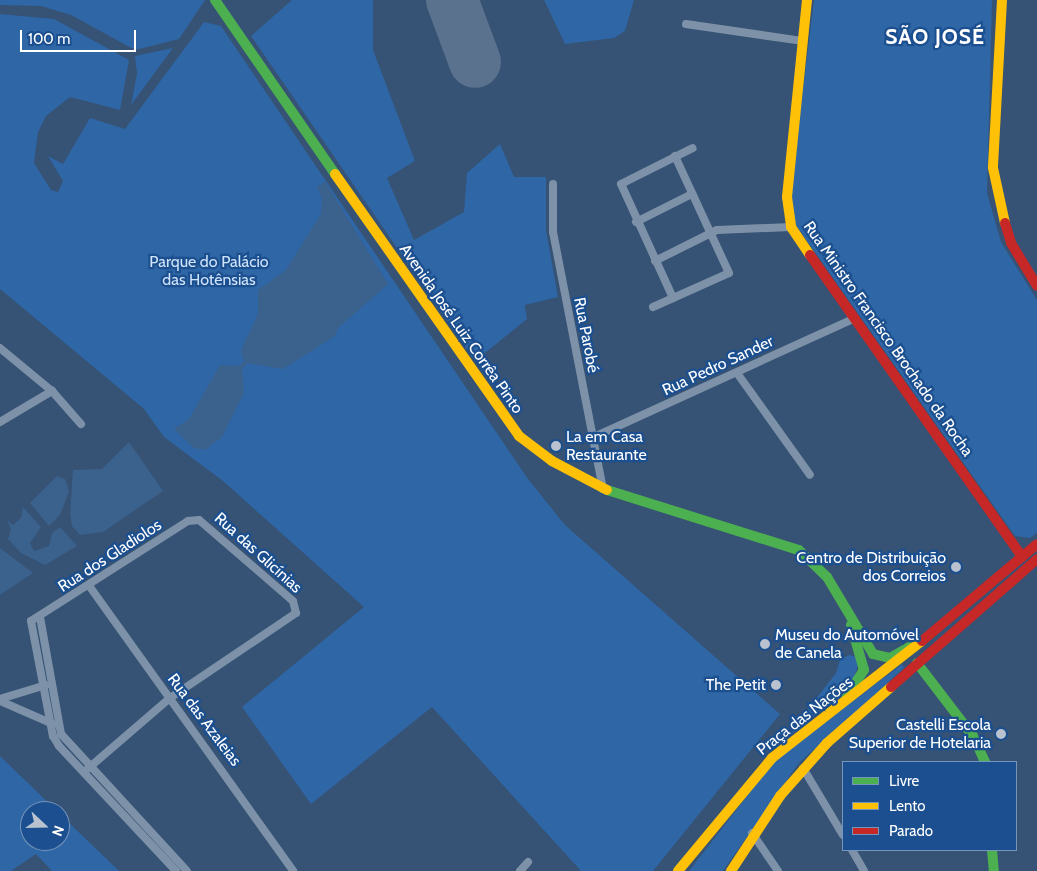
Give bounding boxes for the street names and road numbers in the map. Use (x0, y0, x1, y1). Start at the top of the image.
street label: Rua Ministro Francisco Brochado da Rocha (799, 218, 977, 460)
street label: Avenida José Luiz Corrêa Pinto (395, 240, 527, 418)
street label: Rua Parobé (569, 296, 603, 374)
street label: Rua Pedro Sander (659, 332, 777, 400)
street label: Rua das Glicínias (210, 509, 306, 597)
street label: Rua dos Gladiolos (55, 515, 165, 597)
street label: Rua das Azaleias (163, 670, 245, 770)
street label: Praça das Nações (753, 673, 857, 759)

